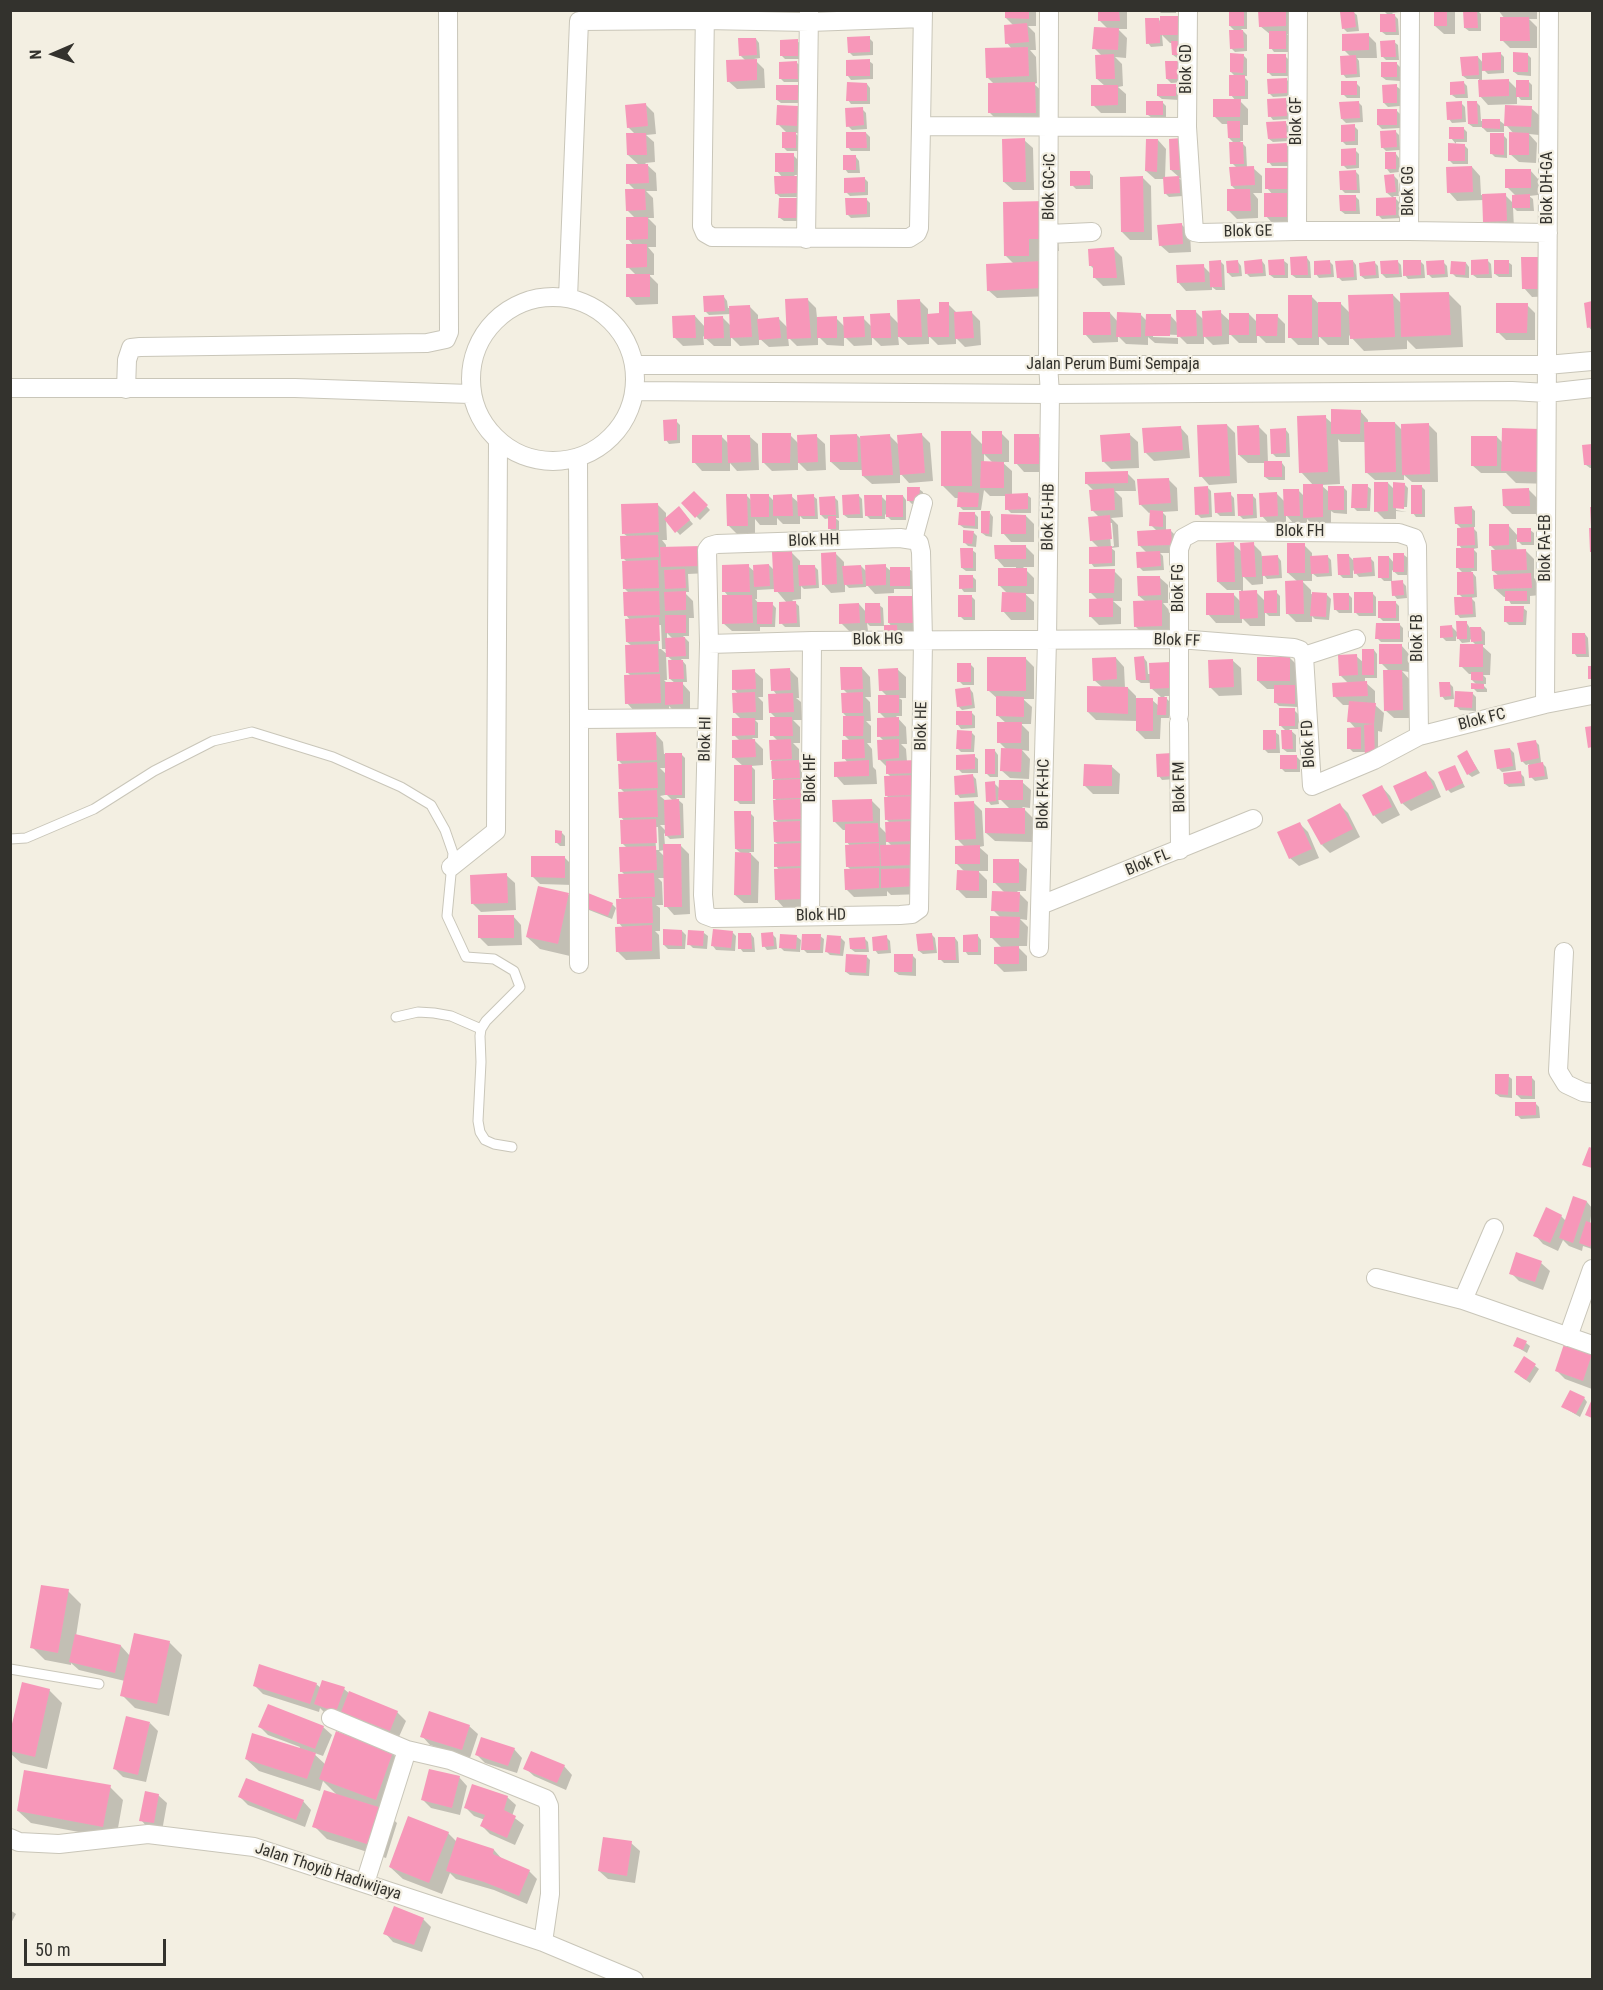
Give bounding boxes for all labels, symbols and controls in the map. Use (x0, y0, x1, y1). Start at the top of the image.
north arrow (24, 24, 84, 84)
street label: Blok GD (1177, 44, 1197, 94)
text: N (26, 49, 45, 60)
street label: Blok GF (1287, 97, 1307, 145)
street label: Blok DH-GA (1538, 151, 1558, 225)
street label: Blok GC-iC (1040, 154, 1060, 220)
street label: Blok GG (1399, 166, 1419, 216)
street label: Blok GE (1223, 222, 1273, 242)
street label: Jalan Perum Bumi Sempaja (1026, 355, 1200, 375)
street label: Blok FJ-HB (1039, 483, 1059, 551)
street label: Blok FA-EB (1536, 514, 1556, 582)
street label: Blok FH (1276, 522, 1324, 542)
street label: Blok HH (788, 531, 840, 551)
street label: Blok FG (1169, 564, 1189, 612)
street label: Blok FB (1408, 614, 1428, 662)
street label: Blok HG (852, 630, 904, 650)
street label: Blok FF (1153, 631, 1201, 651)
street label: Blok HE (912, 701, 932, 751)
street label: Blok FC (1456, 705, 1508, 735)
street label: Blok HI (696, 716, 716, 762)
street label: Blok FD (1298, 719, 1320, 769)
street label: Blok HF (801, 754, 821, 802)
street label: Blok FK-HC (1034, 759, 1054, 829)
street label: Blok FM (1170, 761, 1190, 813)
street label: Blok FL (1123, 845, 1173, 881)
street label: Blok HD (796, 906, 846, 926)
street label: Jalan Thoyib Hadiwijaya (252, 1839, 404, 1905)
scale bar (27, 1927, 170, 1965)
text: 50 m (35, 1939, 70, 1960)

